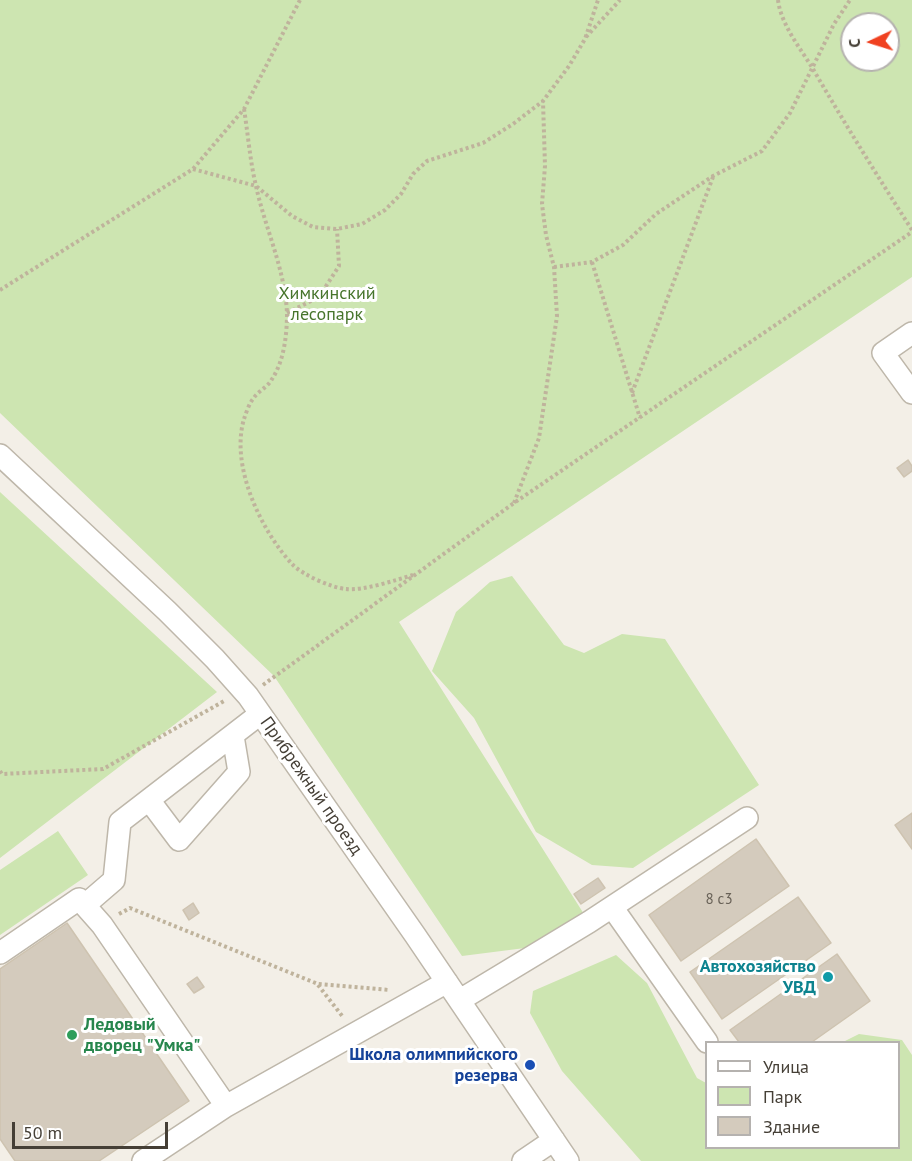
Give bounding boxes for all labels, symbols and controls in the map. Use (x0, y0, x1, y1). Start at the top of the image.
north arrow (840, 12, 900, 72)
text: С (844, 38, 864, 48)
park label: Химкинский лесопарк (278, 283, 376, 326)
street label: Прибрежный проезд (255, 713, 367, 859)
house number: 8 с3 (705, 891, 733, 909)
place label: Автохозяйство УВД (700, 956, 816, 998)
marker: Автохозяйство УВД (821, 970, 835, 984)
place label: Ледовый дворец "Умка" (84, 1014, 201, 1056)
marker: Ледовый дворец "Умка" (65, 1028, 79, 1042)
legend (705, 1041, 900, 1149)
place label: Школа олимпийского резерва (349, 1044, 518, 1086)
text: Улица (763, 1055, 809, 1078)
marker: Школа олимпийского резерва (523, 1058, 537, 1072)
text: Парк (763, 1085, 802, 1108)
scale bar (15, 1110, 171, 1148)
text: Здание (763, 1115, 820, 1138)
text: 50 m (23, 1121, 62, 1144)

